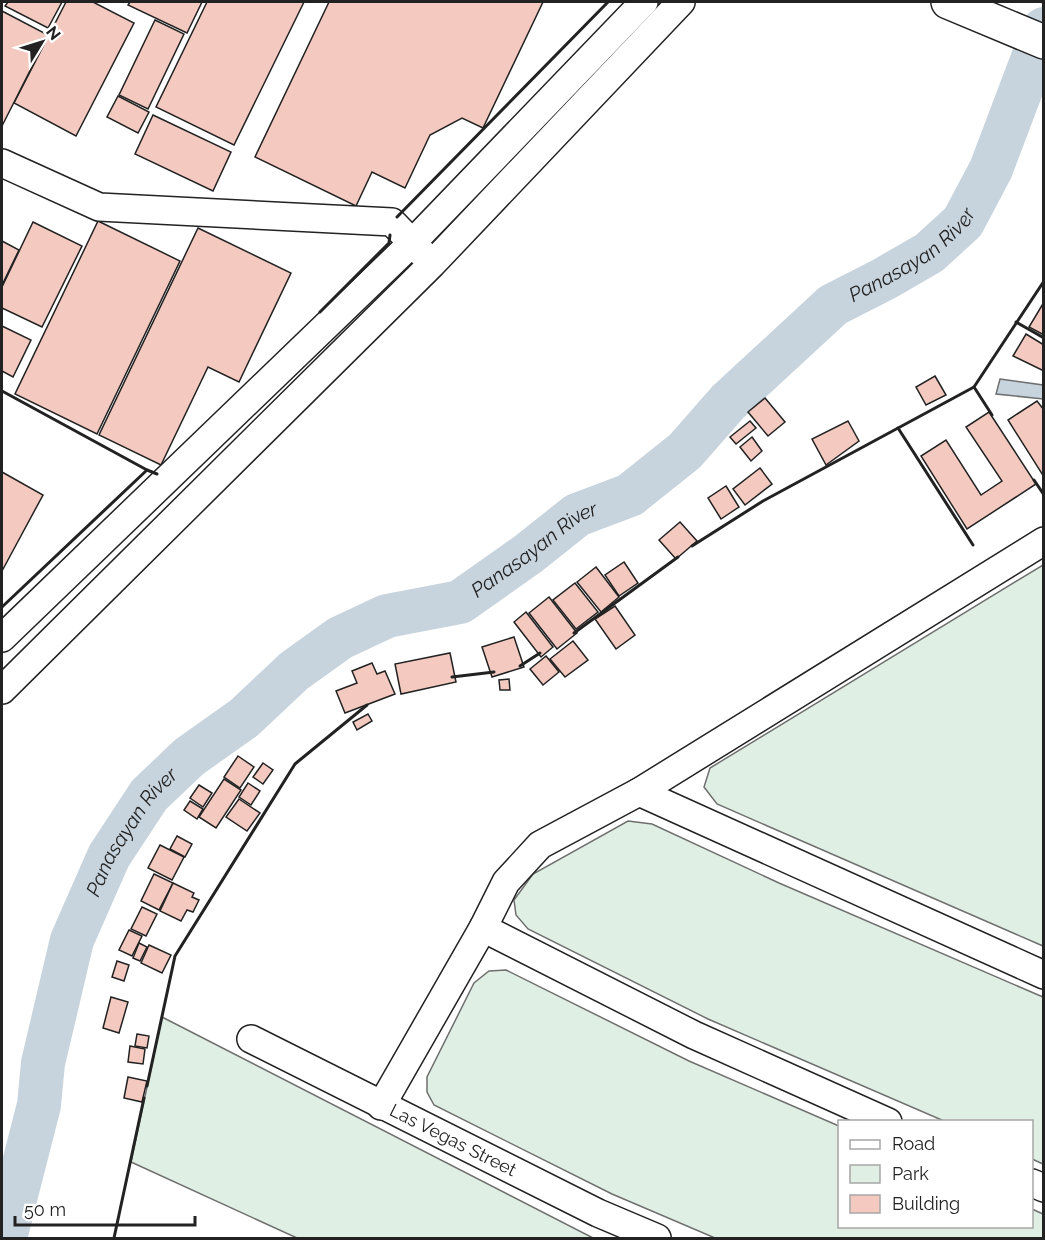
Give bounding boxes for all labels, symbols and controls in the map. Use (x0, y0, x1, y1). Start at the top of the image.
north arrow (12, 12, 72, 72)
text: N (42, 22, 65, 44)
water label: Panasayan River (845, 203, 981, 307)
water label: Panasayan River (466, 496, 602, 602)
water label: Panasayan River (81, 762, 183, 900)
street label: Las Vegas Street (387, 1099, 520, 1180)
legend (838, 1120, 1033, 1228)
text: Road (892, 1133, 935, 1154)
text: Park (892, 1163, 929, 1184)
scale bar (15, 1189, 195, 1227)
text: Building (892, 1193, 960, 1214)
text: 50 m (24, 1199, 66, 1220)

